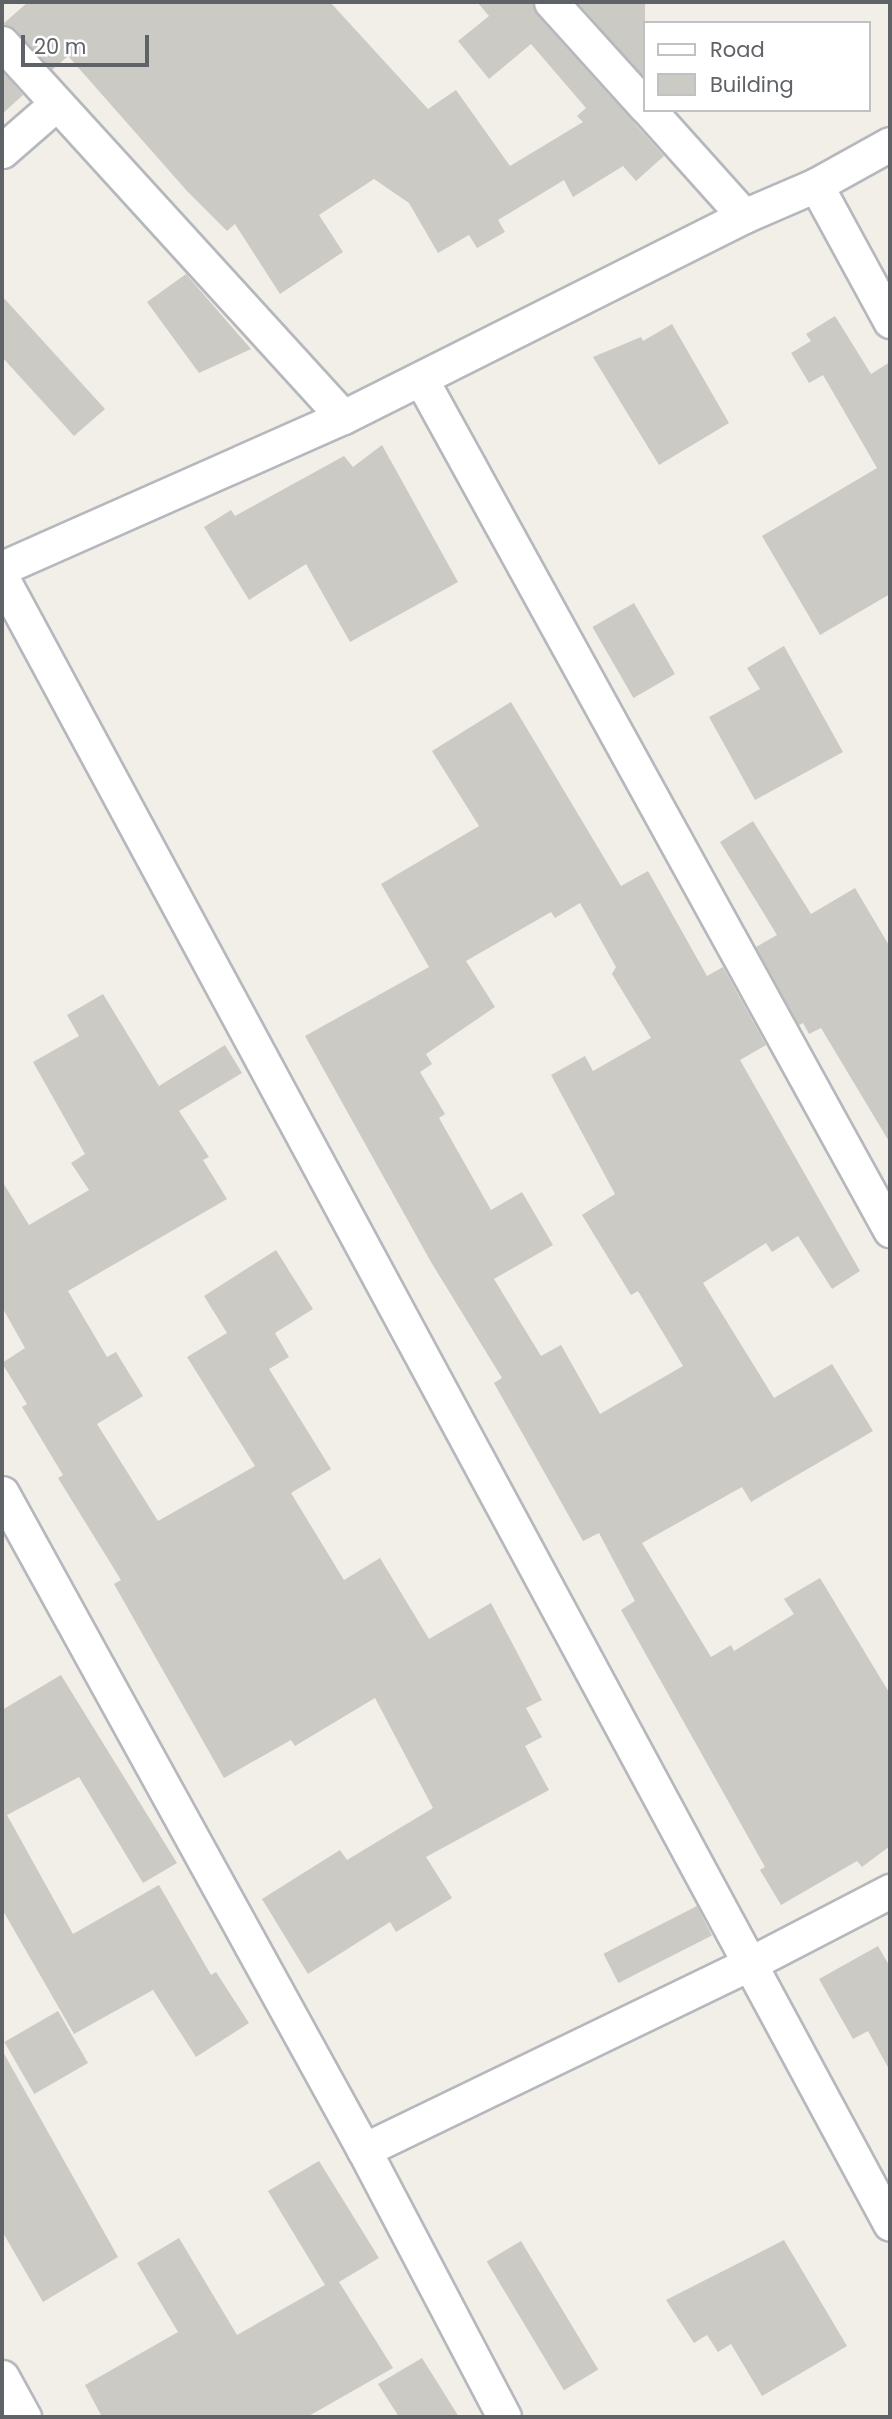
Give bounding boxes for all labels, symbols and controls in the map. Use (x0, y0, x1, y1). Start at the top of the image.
scale bar (24, 21, 152, 65)
legend (644, 21, 871, 112)
text: 20 m (34, 32, 87, 61)
text: Road (710, 35, 765, 64)
text: Building (710, 70, 794, 99)

